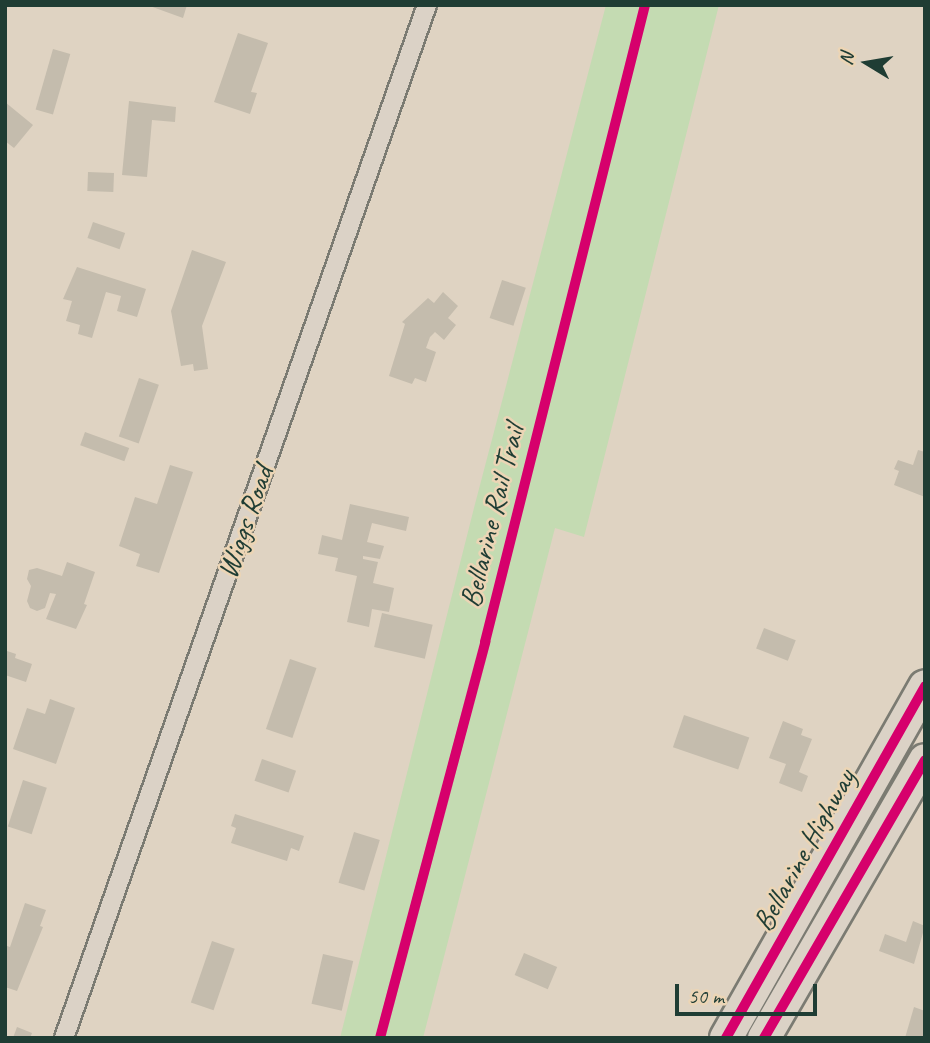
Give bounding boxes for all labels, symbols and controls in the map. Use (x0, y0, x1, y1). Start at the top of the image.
north arrow (832, 28, 902, 98)
text: N (833, 51, 859, 67)
street label: Bellarine Rail Trail (452, 421, 532, 611)
street label: Wiggs Road (209, 461, 281, 583)
street label: Bellarine Highway (745, 763, 863, 937)
scale bar (678, 970, 820, 1014)
text: 50 m (688, 983, 724, 1009)

